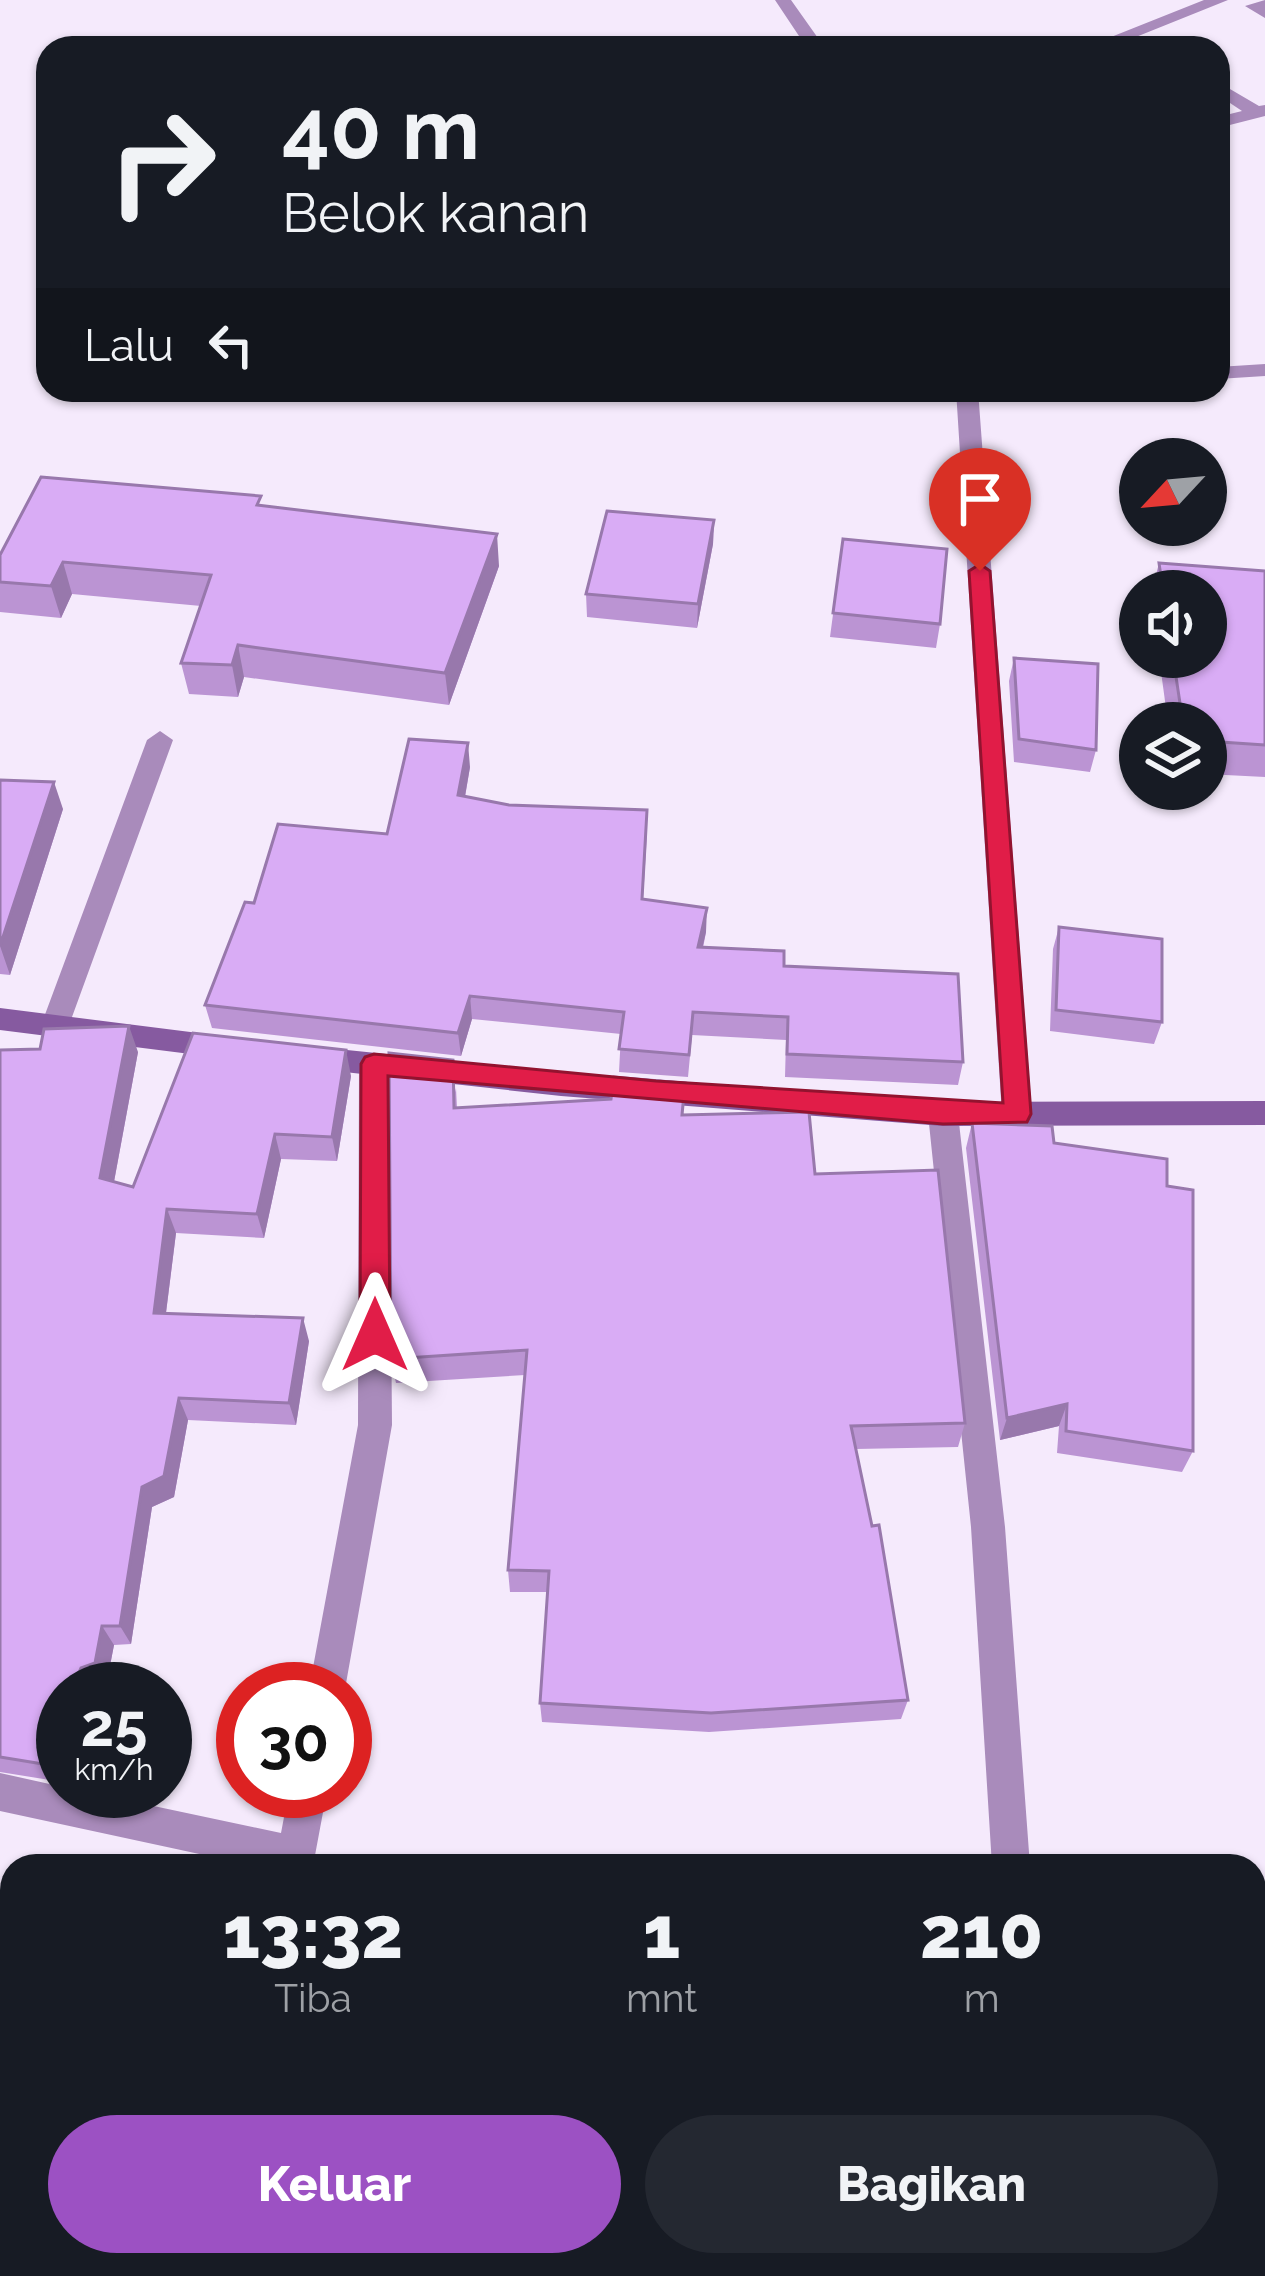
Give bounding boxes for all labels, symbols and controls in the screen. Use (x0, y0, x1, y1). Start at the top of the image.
text: 40 m (282, 80, 480, 179)
icon: right (84, 84, 240, 240)
text: Belok kanan (282, 181, 589, 245)
icon: left (198, 312, 264, 378)
text: Lalu (84, 319, 174, 372)
north arrow (1119, 438, 1227, 546)
map controls (1119, 438, 1227, 810)
pin (929, 448, 1031, 571)
icon: arrive (947, 466, 1013, 532)
button: sound (1119, 570, 1227, 678)
button: layers (1119, 702, 1227, 810)
position arrow (312, 1272, 438, 1398)
speed limit sign: 30 (216, 1662, 372, 1818)
text: 25 (80, 1690, 148, 1760)
text: km/h (74, 1752, 154, 1787)
text: 13:32 (223, 1890, 403, 1975)
text: 1 (643, 1890, 680, 1975)
text: 210 (920, 1890, 1043, 1975)
text: Tiba (274, 1975, 352, 2021)
text: mnt (626, 1975, 697, 2021)
text: m (964, 1975, 1000, 2021)
button: Keluar (48, 2115, 621, 2253)
button: Bagikan (645, 2115, 1218, 2253)

